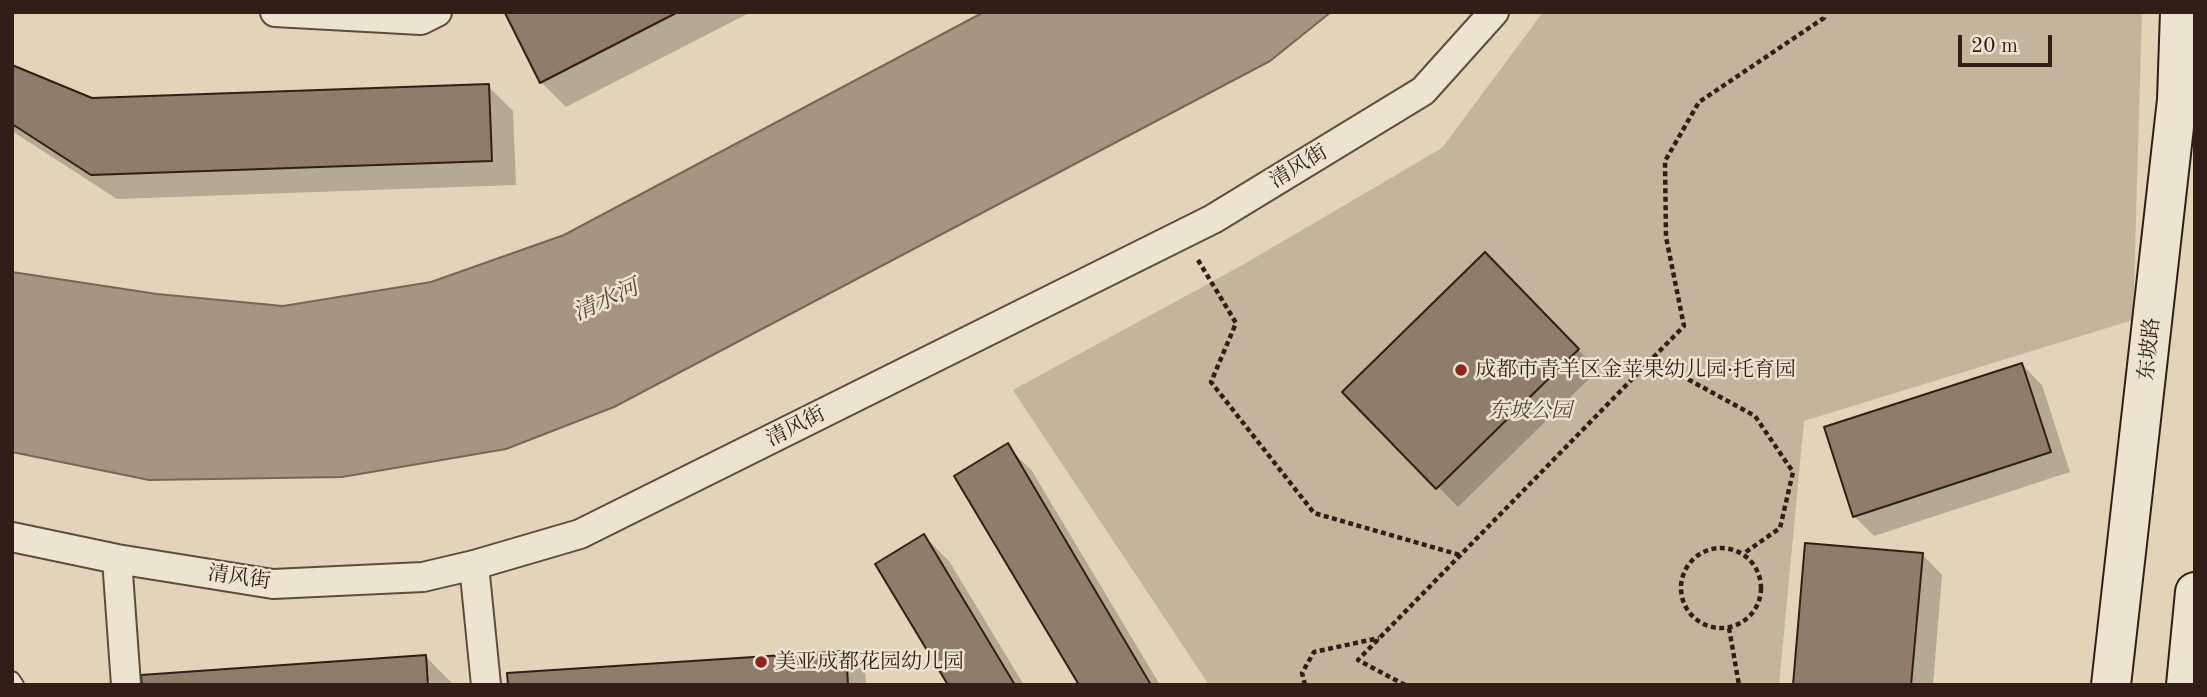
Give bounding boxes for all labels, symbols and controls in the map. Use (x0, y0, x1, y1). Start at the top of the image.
scale bar (1962, 21, 2056, 65)
text: 20 m (1971, 36, 2018, 57)
street label: 清风街 (1266, 140, 1332, 194)
water label: 清水河 (569, 274, 643, 328)
street label: 东坡路 (2134, 316, 2166, 382)
place label: 成都市青羊区金苹果幼儿园·托育园 (1475, 357, 1796, 383)
marker: 成都市青羊区金苹果幼儿园·托育园 (1453, 362, 1469, 378)
park label: 东坡公园 (1488, 398, 1572, 424)
street label: 清风街 (762, 401, 830, 453)
street label: 清风街 (206, 561, 272, 595)
place label: 美亚成都花园幼儿园 (775, 649, 964, 675)
marker: 美亚成都花园幼儿园 (753, 654, 769, 670)

